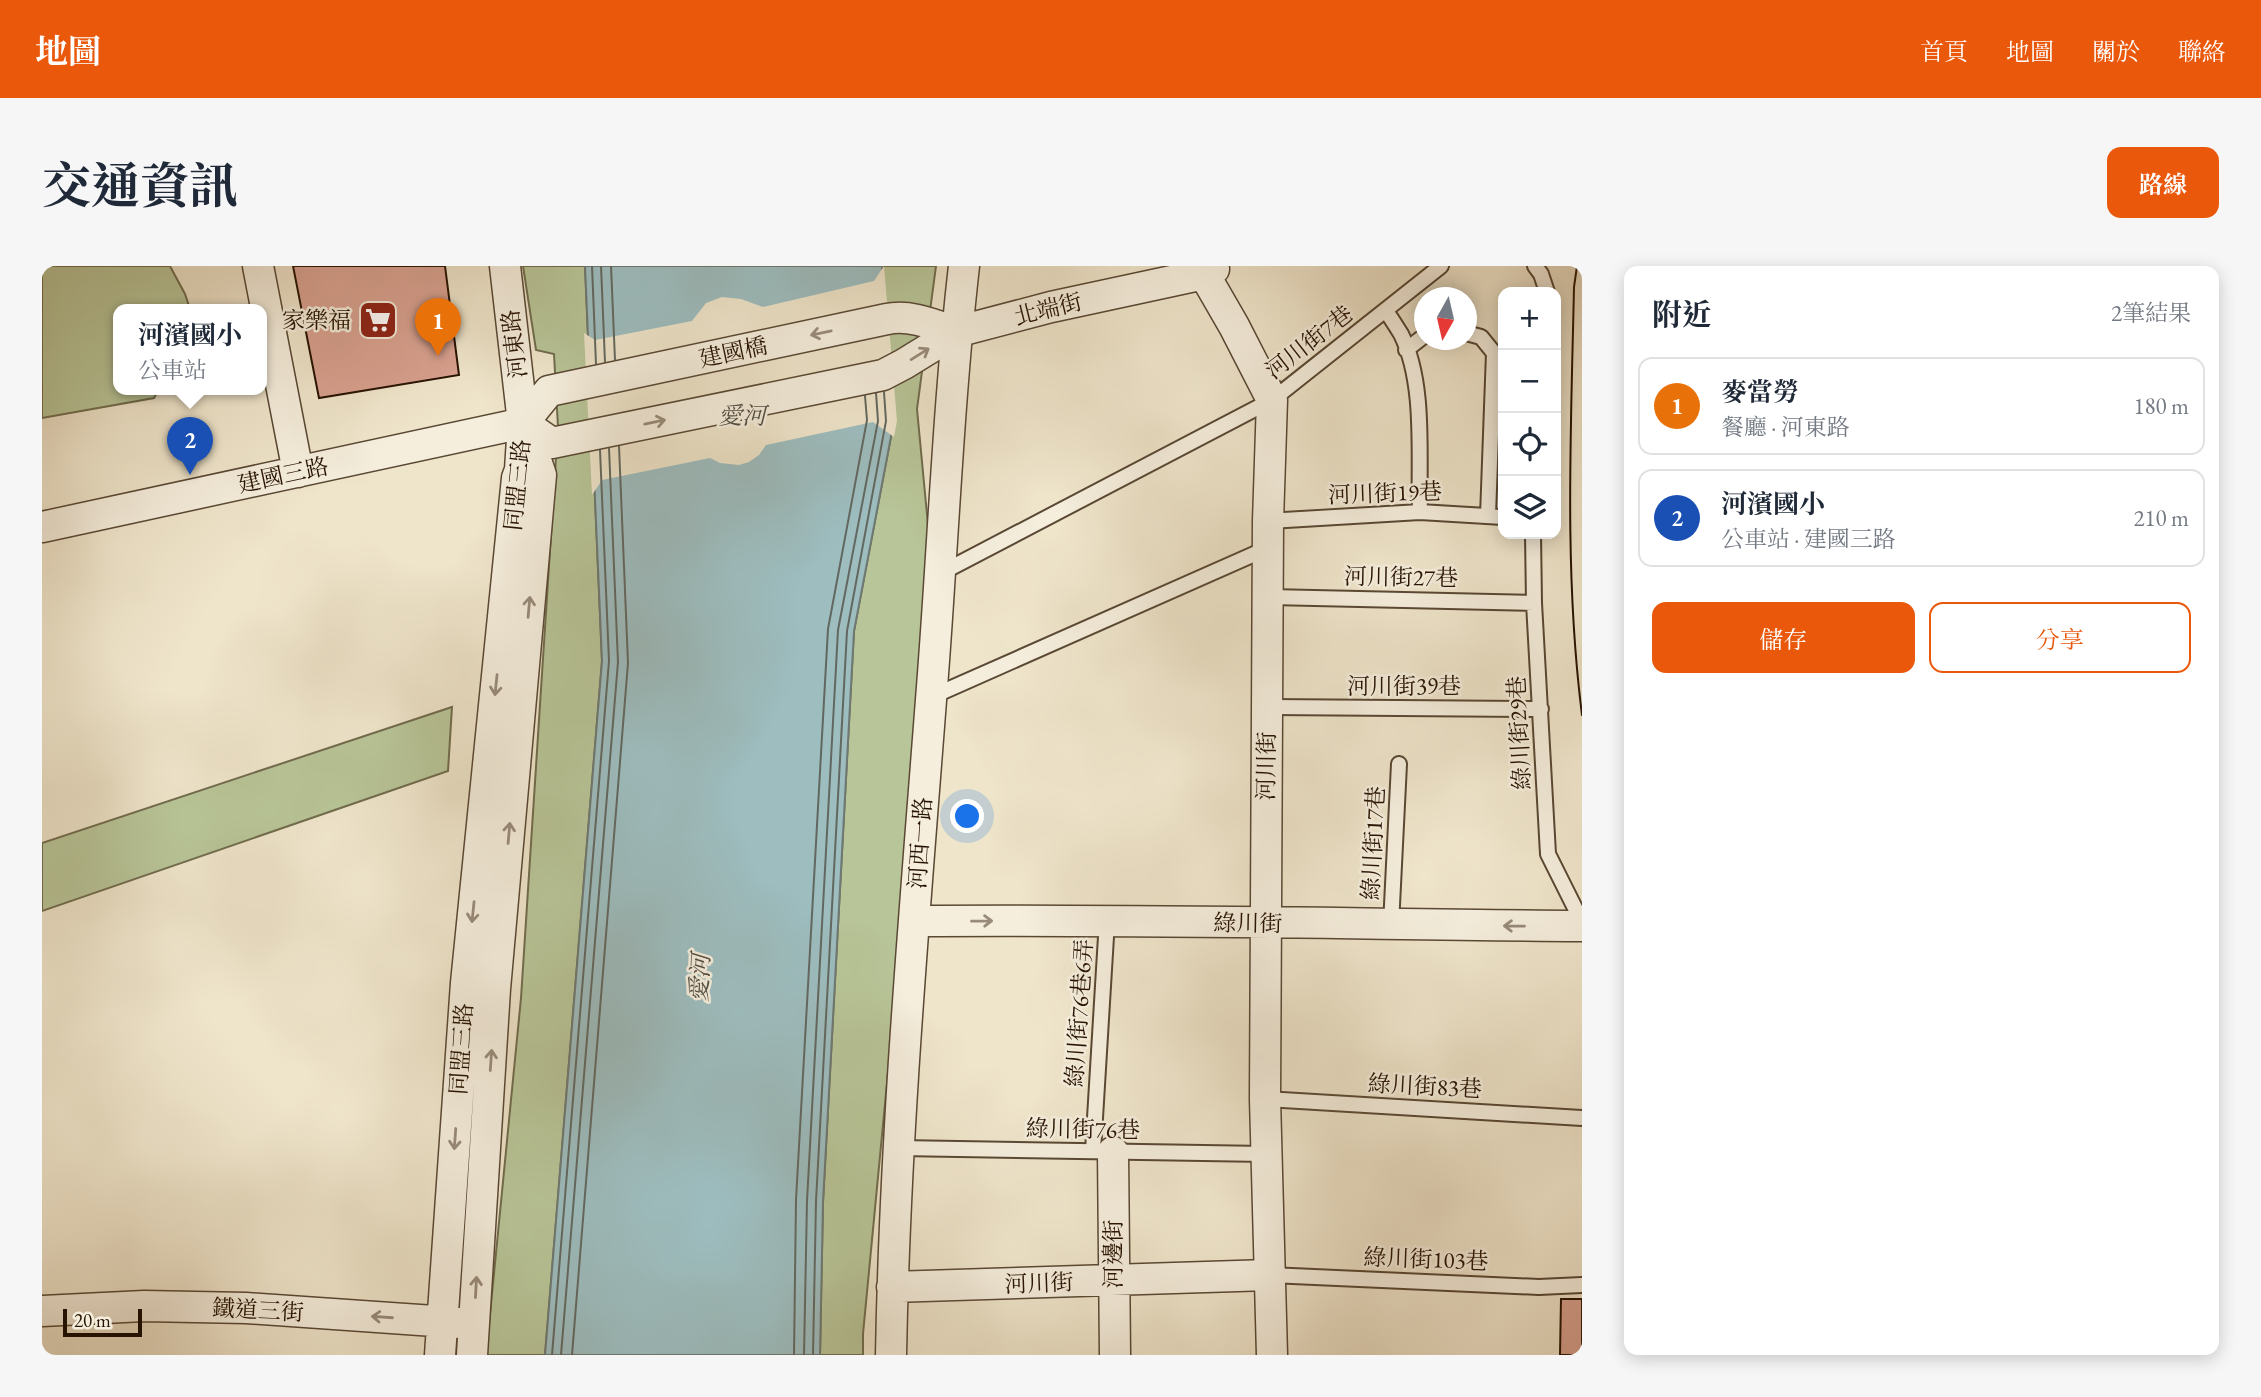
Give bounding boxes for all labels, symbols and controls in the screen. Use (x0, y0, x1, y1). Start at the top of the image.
text: 地圖 (35, 30, 101, 73)
text: 首頁 (1920, 36, 1968, 67)
text: 地圖 (2006, 36, 2054, 67)
text: 關於 (2092, 36, 2140, 67)
text: 聯絡 (2178, 36, 2226, 67)
button: 路線 (2107, 147, 2219, 218)
text: 交通資訊 (42, 154, 238, 218)
street label: 北端街 (1011, 286, 1085, 332)
north arrow (1414, 287, 1477, 350)
map controls (1498, 287, 1561, 539)
button: + (1498, 287, 1561, 350)
text: 附近 (1652, 295, 1712, 334)
pin: 1 (415, 298, 461, 356)
street label: 河川街7巷 (1259, 298, 1359, 386)
text: 2筆結果 (2111, 298, 2191, 328)
supermarket icon: 家樂福 (357, 299, 399, 341)
popup (113, 304, 267, 395)
place label: 家樂福 (282, 305, 351, 335)
street label: 河東路 (495, 308, 533, 380)
text: 河濱國小 (138, 318, 242, 352)
one-way arrow (810, 328, 832, 341)
street label: 建國橋 (696, 330, 770, 374)
one-way arrow (910, 347, 930, 361)
button: − (1498, 350, 1561, 413)
text: 公車站 (138, 355, 207, 385)
text: 麥當勞 (1721, 375, 1799, 409)
text: 1 (1671, 391, 1683, 421)
text: 180 m (2133, 391, 2189, 421)
water label: 愛河 (718, 400, 770, 431)
text: 餐廳 · 河東路 (1721, 412, 1850, 442)
button: locate (1498, 413, 1561, 476)
one-way arrow (643, 415, 666, 429)
pin: 2 (167, 417, 213, 475)
street label: 同盟三路 (497, 438, 537, 532)
street label: 建國三路 (235, 451, 331, 499)
street label: 河川街19巷 (1327, 476, 1443, 510)
button: layers (1498, 476, 1561, 539)
text: 河濱國小 (1721, 487, 1825, 521)
text: 2 (1671, 503, 1683, 533)
text: 210 m (2133, 503, 2189, 533)
text: 公車站 · 建國三路 (1721, 524, 1896, 554)
street label: 河川街27巷 (1344, 561, 1458, 593)
one-way arrow (523, 596, 536, 618)
button: 儲存 (1652, 602, 1915, 673)
button: 分享 (1929, 602, 2191, 673)
street label: 河川街39巷 (1347, 671, 1461, 701)
one-way arrow (489, 674, 502, 696)
street label: 綠川街29巷 (1501, 675, 1537, 791)
street label: 河川街 (1250, 731, 1282, 801)
street label: 綠川街17巷 (1355, 785, 1391, 901)
street label: 河西一路 (902, 796, 938, 890)
your location (950, 799, 984, 833)
one-way arrow (503, 822, 516, 845)
one-way arrow (466, 900, 479, 923)
street label: 綠川街 (1213, 907, 1283, 939)
one-way arrow (970, 914, 993, 928)
one-way arrow (1503, 919, 1526, 932)
street label: 綠川街76巷6弄 (1059, 938, 1099, 1088)
water label: 愛河 (683, 949, 716, 1003)
street label: 同盟三路 (443, 1002, 479, 1096)
one-way arrow (484, 1049, 497, 1072)
street label: 綠川街83巷 (1367, 1068, 1483, 1104)
street label: 綠川街76巷 (1026, 1113, 1140, 1145)
one-way arrow (449, 1127, 462, 1150)
street label: 河邊街 (1098, 1220, 1128, 1289)
street label: 綠川街103巷 (1363, 1242, 1489, 1276)
street label: 河川街 (1004, 1267, 1074, 1299)
one-way arrow (470, 1276, 483, 1299)
street label: 鐵道三街 (211, 1293, 305, 1327)
scale bar (63, 1306, 142, 1338)
text: 20 m (74, 1308, 111, 1333)
one-way arrow (371, 1310, 393, 1323)

